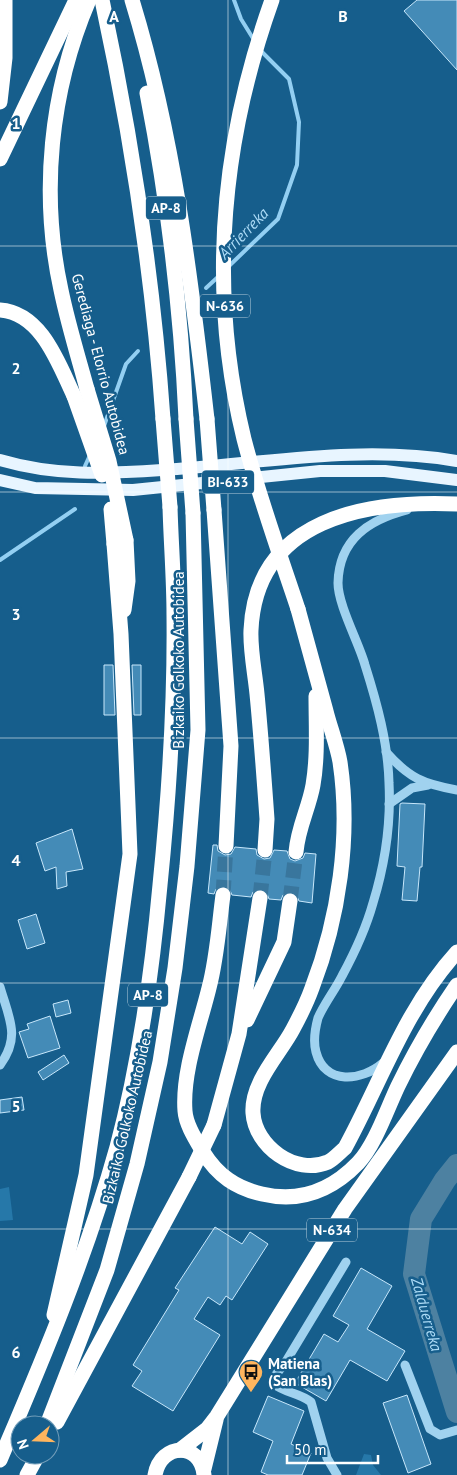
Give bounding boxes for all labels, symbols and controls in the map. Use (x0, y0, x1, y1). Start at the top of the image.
text: A (109, 6, 119, 26)
text: B (338, 6, 348, 26)
text: 1 (11, 113, 21, 133)
road number: AP-8 (146, 197, 186, 220)
water label: Arrierreka (213, 203, 272, 263)
street label: Gerediaga - Elorrio Autobidea (68, 271, 134, 457)
road number: N-636 (200, 294, 250, 318)
text: 2 (11, 358, 21, 378)
road number: BI-633 (202, 471, 254, 494)
street label: Bizkaiko Golkoko Autobidea (169, 571, 188, 749)
text: 3 (11, 604, 21, 624)
text: 4 (11, 850, 21, 870)
road number: AP-8 (128, 984, 168, 1006)
street label: Bizkaiko Golkoko Autobidea (98, 1028, 156, 1206)
text: 5 (11, 1096, 21, 1116)
road number: N-634 (307, 1218, 357, 1242)
water label: Zalduerreka (407, 1274, 447, 1354)
text: 6 (11, 1342, 21, 1362)
place label: Matiena (San Blas) (268, 1354, 332, 1390)
bus stop icon: Matiena (San Blas) (238, 1359, 264, 1393)
north arrow (10, 1415, 60, 1465)
scale bar (287, 1432, 378, 1464)
text: N (13, 1437, 33, 1452)
text: 50 m (294, 1440, 327, 1459)

